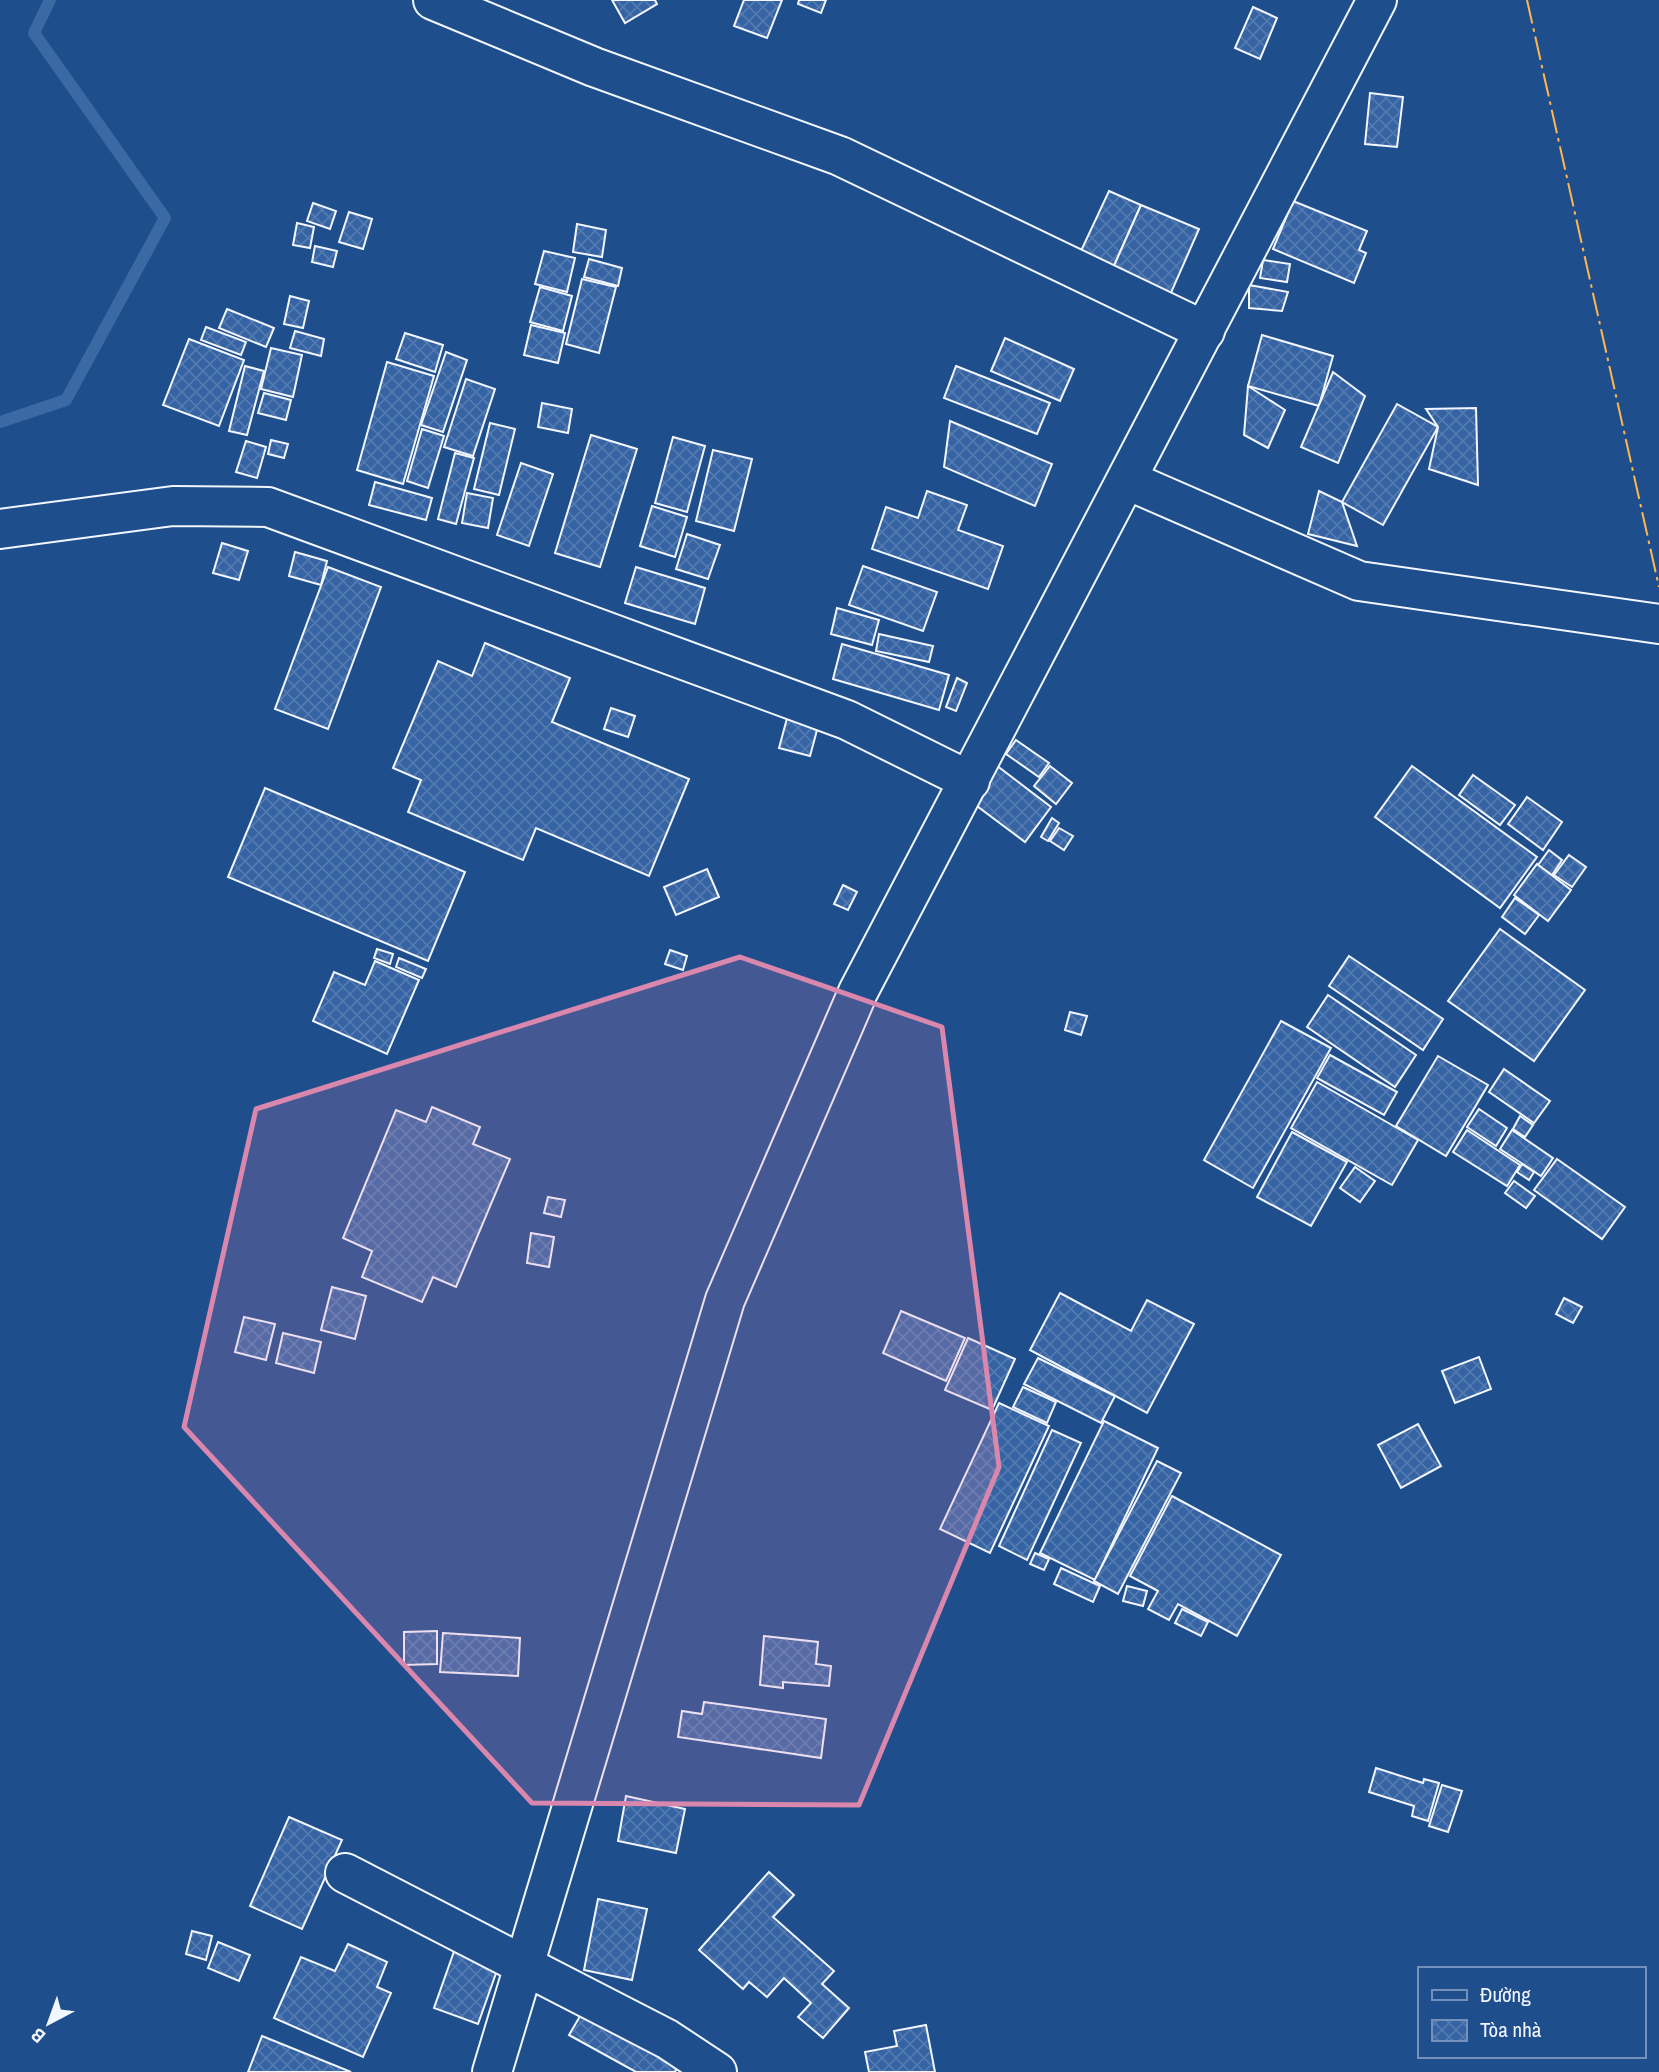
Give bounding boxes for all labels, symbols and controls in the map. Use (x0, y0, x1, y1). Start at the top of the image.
legend (1418, 1967, 1645, 2058)
text: Đường (1480, 1980, 1531, 2009)
north arrow (14, 1988, 84, 2058)
text: Tòa nhà (1480, 2015, 1542, 2044)
text: B (25, 2022, 51, 2049)

